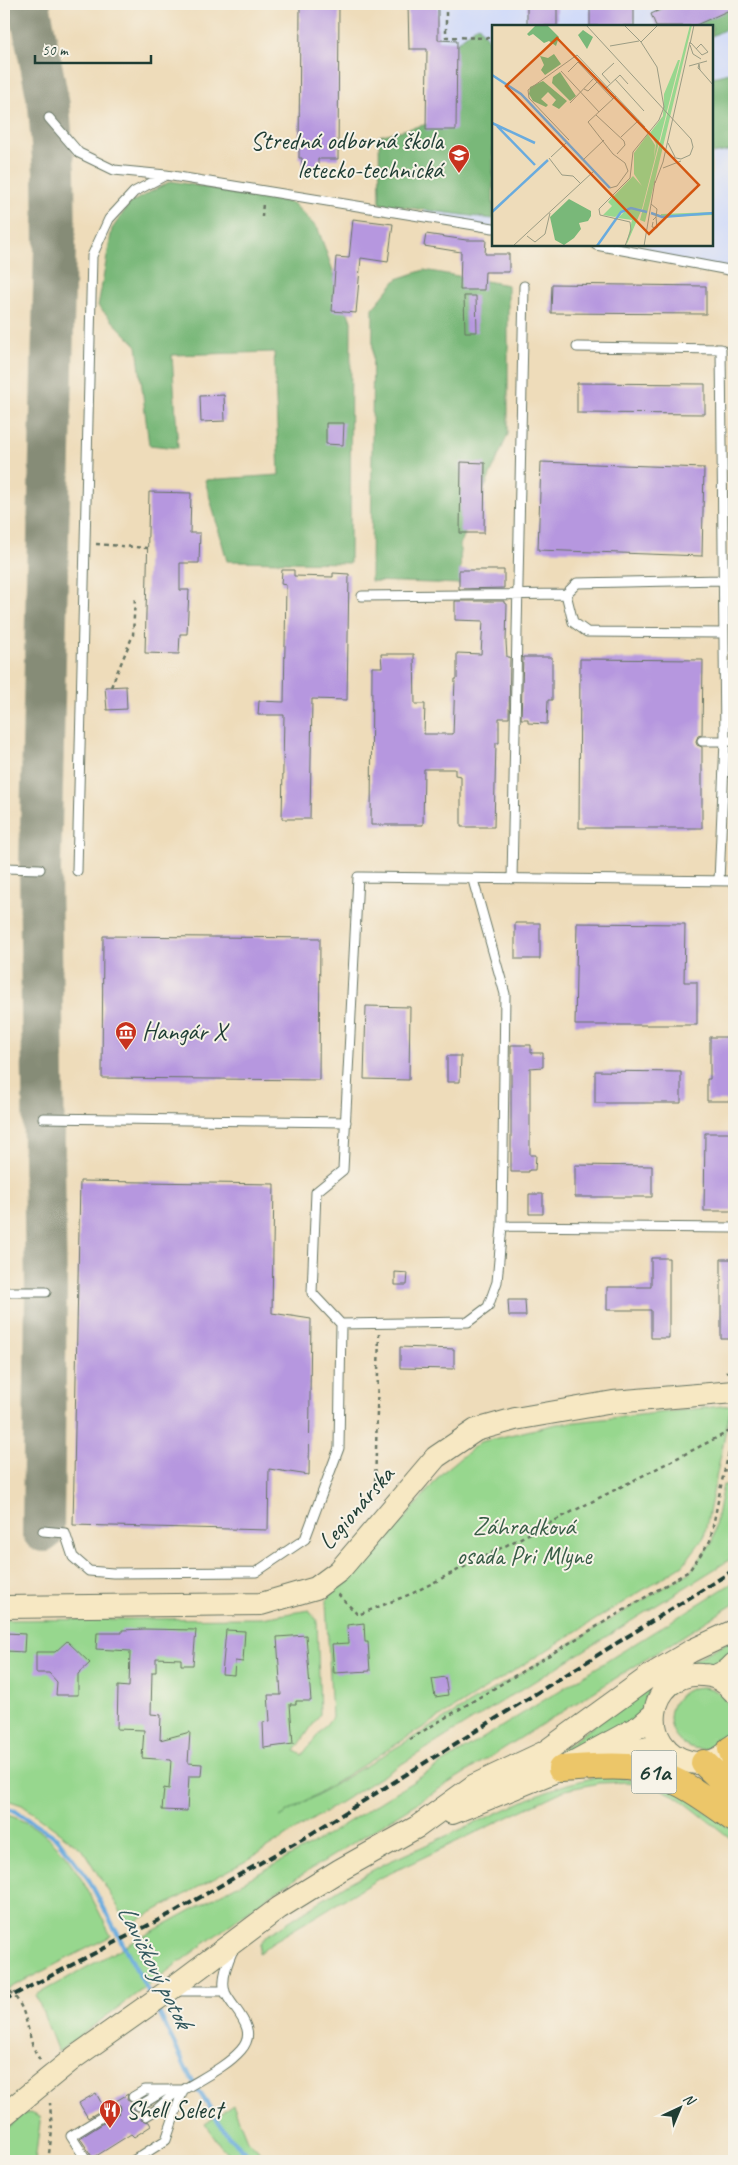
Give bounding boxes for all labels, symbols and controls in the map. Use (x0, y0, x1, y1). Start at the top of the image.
inset map (492, 25, 713, 246)
scale bar (35, 32, 151, 64)
text: 50 m (42, 41, 69, 60)
place label: Stredná odborná škola letecko-technická (250, 125, 445, 186)
school or university icon: Stredná odborná škola letecko-technická (447, 143, 471, 174)
place label: Hangár X (142, 1016, 230, 1048)
museum icon: Hangár X (114, 1020, 138, 1051)
street label: Legionárska (311, 1458, 403, 1557)
park label: Záhradková osada Pri Mlyne (457, 1511, 593, 1572)
road number: 61a (632, 1750, 676, 1794)
water label: Lavičkový potok (110, 1899, 203, 2038)
north arrow (656, 2082, 706, 2132)
text: N (680, 2090, 699, 2110)
place label: Shell Select (126, 2094, 226, 2126)
restaurant icon: Shell Select (98, 2098, 122, 2129)

